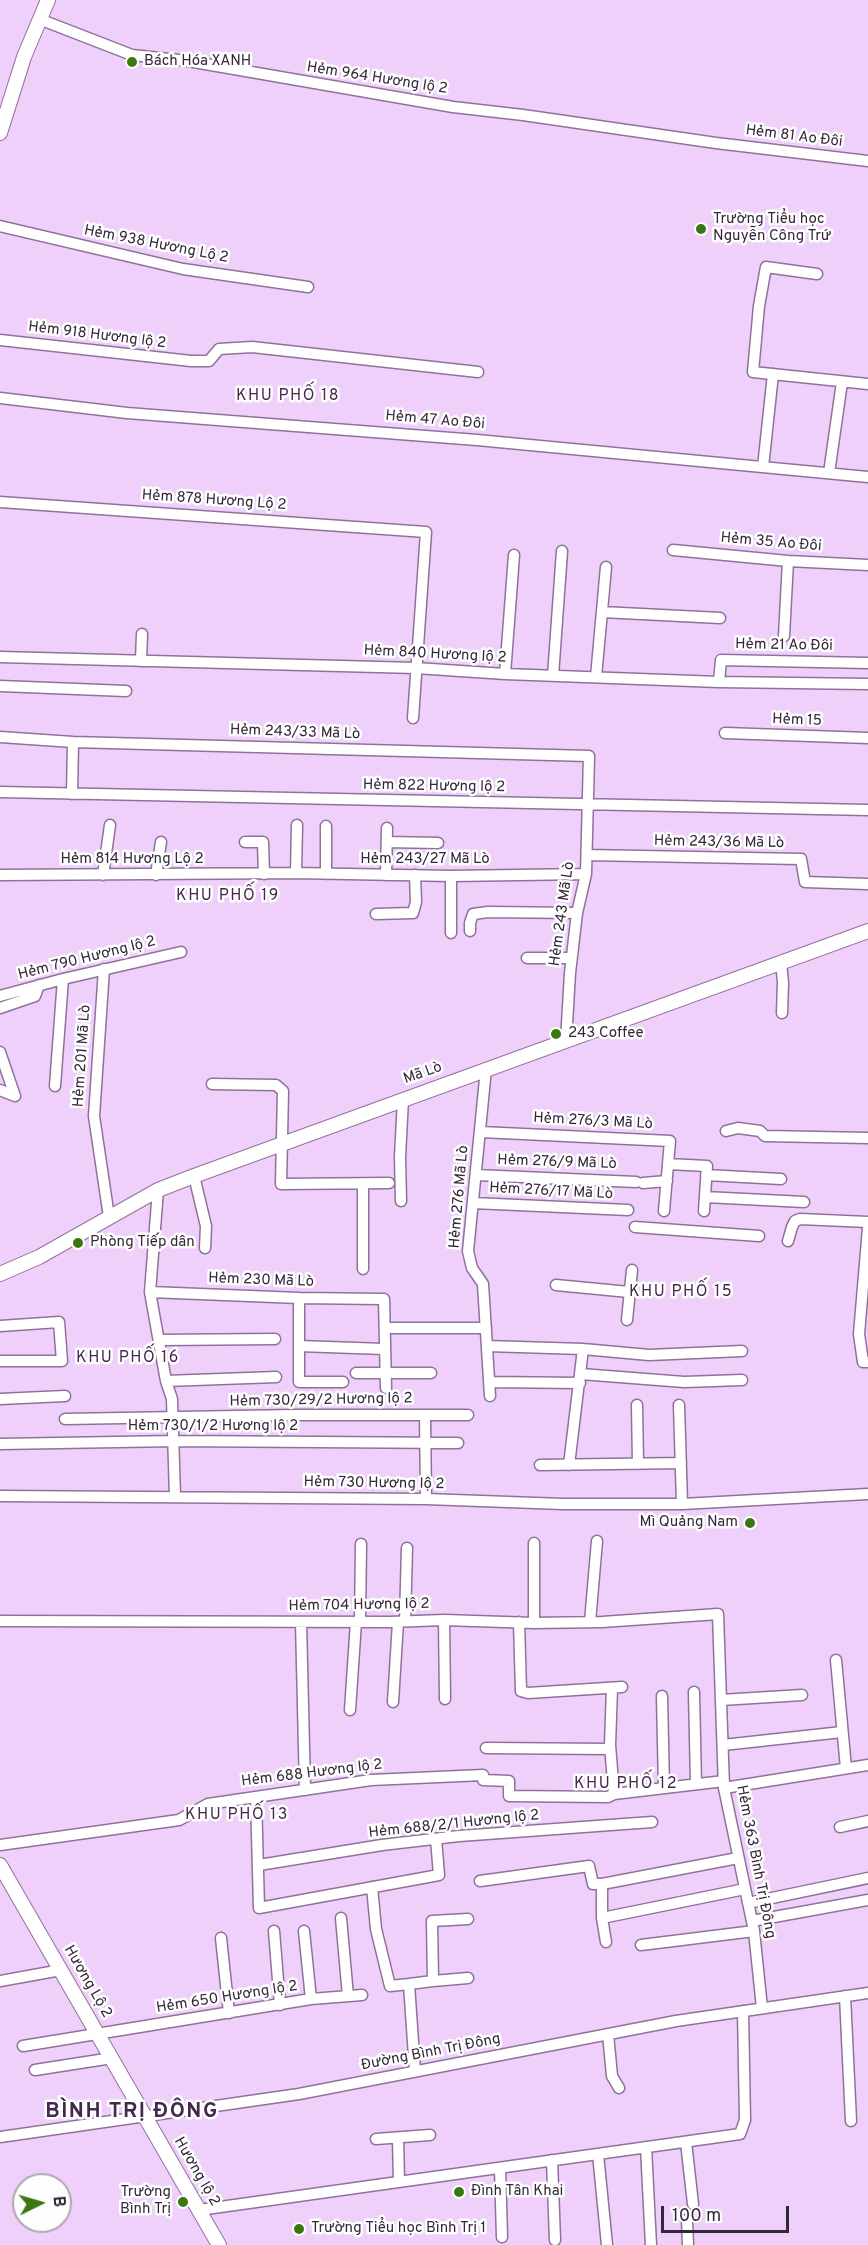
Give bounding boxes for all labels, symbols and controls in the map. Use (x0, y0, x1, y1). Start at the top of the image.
place label: Bách Hóa XANH (144, 53, 251, 71)
marker: Bách Hóa XANH (125, 55, 139, 69)
street label: Hẻm 964 Hương lộ 2 (305, 59, 449, 99)
street label: Hẻm 81 Ao Đôi (744, 122, 844, 152)
place label: Trường Tiểu học Nguyễn Công Trứ (713, 211, 831, 246)
street label: Hẻm 938 Hương Lộ 2 (82, 222, 230, 268)
marker: Trường Tiểu học Nguyễn Công Trứ (694, 222, 708, 236)
street label: Hẻm 918 Hương lộ 2 (27, 319, 167, 353)
district label: KHU PHỐ 18 (236, 387, 340, 407)
street label: Hẻm 47 Ao Đôi (384, 408, 486, 434)
street label: Hẻm 878 Hương Lộ 2 (141, 487, 287, 515)
street label: Hẻm 35 Ao Đôi (720, 530, 822, 556)
street label: Hẻm 21 Ao Đôi (735, 636, 833, 656)
street label: Hẻm 840 Hương lộ 2 (363, 642, 507, 668)
street label: Hẻm 15 (772, 711, 822, 731)
street label: Hẻm 243/33 Mã Lò (229, 722, 361, 744)
street label: Hẻm 822 Hương lộ 2 (363, 777, 505, 797)
street label: Hẻm 243/36 Mã Lò (654, 833, 784, 853)
street label: Hẻm 814 Hương Lộ 2 (60, 851, 204, 869)
street label: Hẻm 243/27 Mã Lò (360, 851, 490, 869)
street label: Hẻm 243 Mã Lò (547, 860, 579, 968)
district label: KHU PHỐ 19 (176, 887, 280, 907)
street label: Hẻm 790 Hương lộ 2 (16, 933, 158, 985)
street label: Hẻm 201 Mã Lò (70, 1004, 96, 1108)
place label: 243 Coffee (568, 1025, 644, 1043)
marker: 243 Coffee (549, 1027, 563, 1041)
street label: Mã Lò (401, 1059, 445, 1089)
street label: Hẻm 276/3 Mã Lò (533, 1110, 653, 1134)
street label: Hẻm 276 Mã Lò (447, 1145, 473, 1249)
street label: Hẻm 276/9 Mã Lò (497, 1152, 617, 1174)
street label: Hẻm 276/17 Mã Lò (489, 1180, 613, 1204)
place label: Phòng Tiếp dân (90, 1234, 195, 1252)
marker: Phòng Tiếp dân (71, 1236, 85, 1250)
street label: Hẻm 230 Mã Lò (208, 1270, 314, 1292)
district label: KHU PHỐ 15 (629, 1283, 733, 1303)
district label: KHU PHỐ 16 (76, 1349, 180, 1369)
street label: Hẻm 730/29/2 Hương lộ 2 (229, 1390, 413, 1412)
street label: Hẻm 730/1/2 Hương lộ 2 (128, 1418, 298, 1436)
street label: Hẻm 730 Hương lộ 2 (303, 1474, 445, 1494)
place label: Mì Quảng Nam (639, 1514, 738, 1532)
marker: Mì Quảng Nam (743, 1516, 757, 1530)
street label: Hẻm 704 Hương lộ 2 (288, 1596, 430, 1616)
street label: Hẻm 688 Hương lộ 2 (240, 1756, 384, 1792)
district label: KHU PHỐ 12 (574, 1775, 678, 1795)
street label: Hẻm 363 Bình Trị Đông (731, 1784, 779, 1940)
district label: KHU PHỐ 13 (185, 1806, 289, 1826)
street label: Hẻm 688/2/1 Hương lộ 2 (368, 1807, 540, 1843)
street label: Hương Lộ 2 (59, 1942, 115, 2022)
street label: Hẻm 650 Hương lộ 2 (155, 1978, 299, 2018)
street label: Đường Bình Trị Đông (360, 2031, 502, 2075)
district label: BÌNH TRỊ ĐÔNG (45, 2100, 219, 2126)
street label: Hương lộ 2 (169, 2134, 223, 2210)
north arrow (12, 2173, 72, 2233)
place label: Đình Tân Khai (471, 2183, 563, 2201)
place label: Trường Bình Trị (120, 2184, 171, 2219)
marker: Đình Tân Khai (452, 2185, 466, 2199)
scale bar (664, 2194, 792, 2232)
text: B (47, 2195, 68, 2208)
marker: Trường Bình Trị (176, 2195, 190, 2209)
text: 100 m (672, 2205, 721, 2228)
place label: Trường Tiểu học Bình Trị 1 (311, 2220, 486, 2238)
marker: Trường Tiểu học Bình Trị 1 (292, 2222, 306, 2236)

